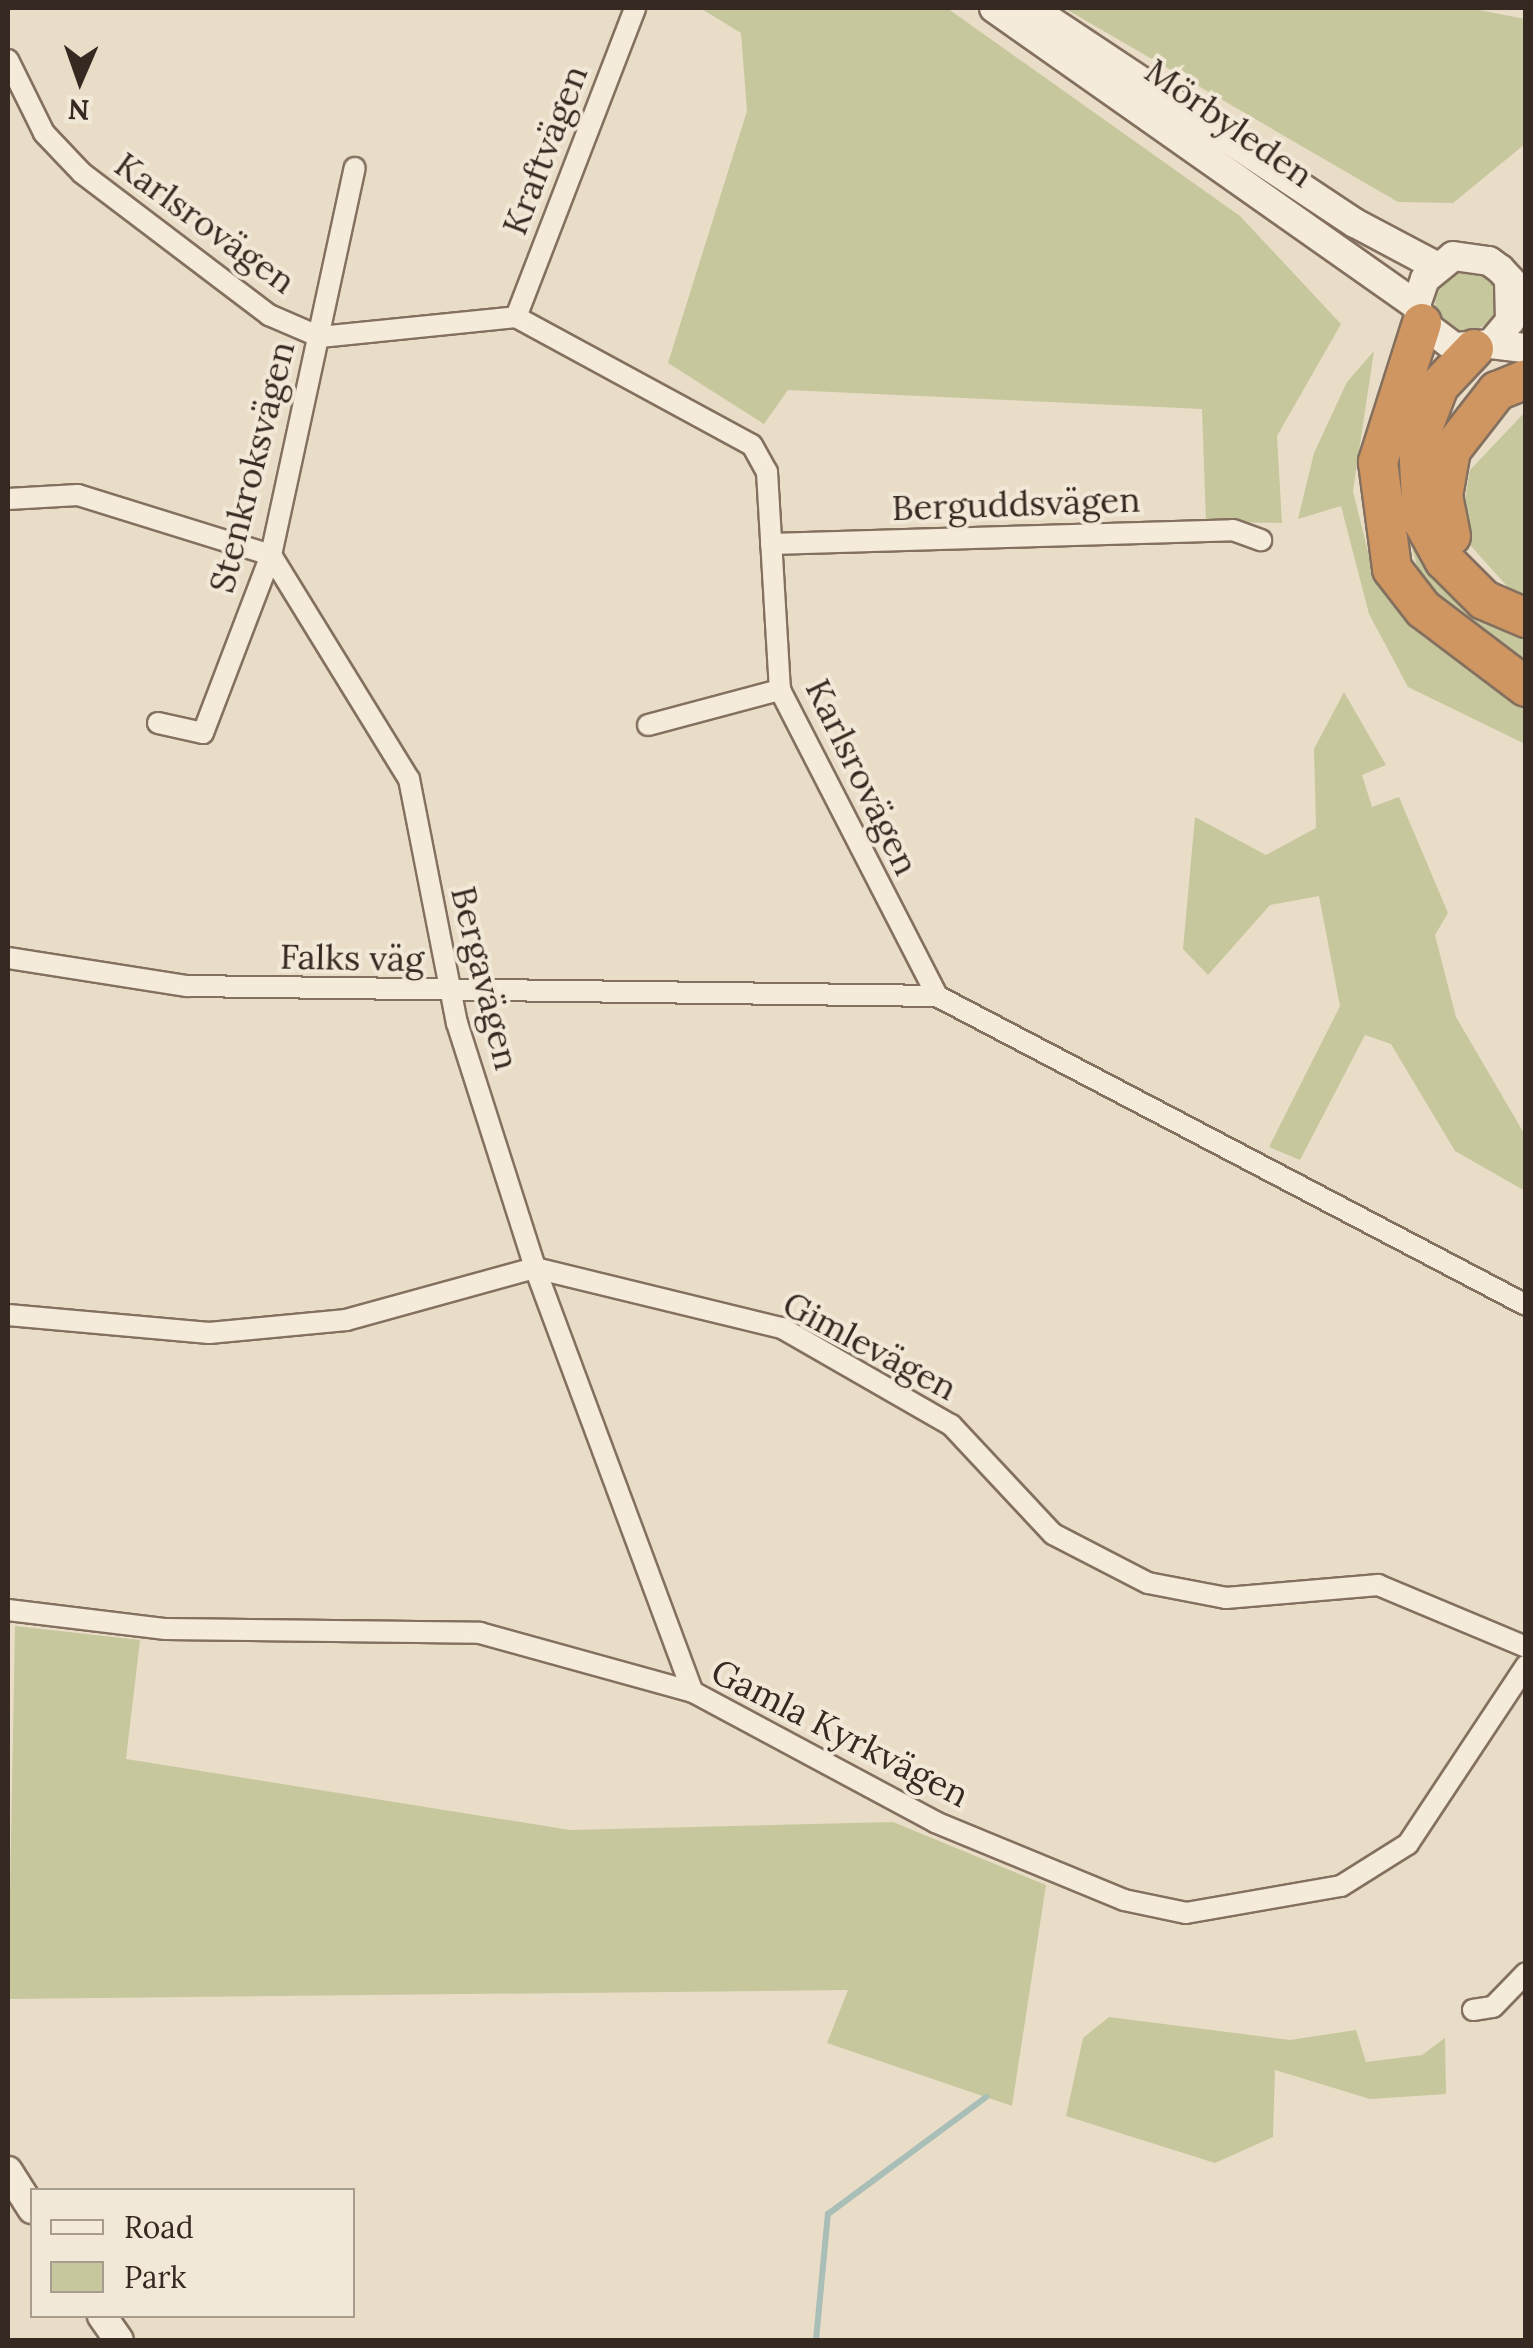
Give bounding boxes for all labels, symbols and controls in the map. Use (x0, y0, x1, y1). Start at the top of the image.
north arrow (30, 30, 130, 130)
street label: Mörbyleden (1137, 50, 1321, 196)
street label: Kraftvägen (493, 59, 597, 241)
text: N (68, 92, 90, 128)
street label: Karlsrovägen (107, 144, 303, 302)
street label: Stenkroksvägen (200, 337, 304, 597)
street label: Berguddsvägen (891, 479, 1141, 529)
street label: Karlsrovägen (797, 672, 927, 882)
street label: Bergavägen (442, 882, 528, 1074)
street label: Falks väg (279, 936, 425, 980)
street label: Gimlevägen (776, 1283, 964, 1409)
street label: Gamla Kyrkvägen (704, 1650, 976, 1816)
legend (30, 2188, 355, 2318)
text: Road (124, 2208, 194, 2246)
text: Park (124, 2258, 186, 2296)

